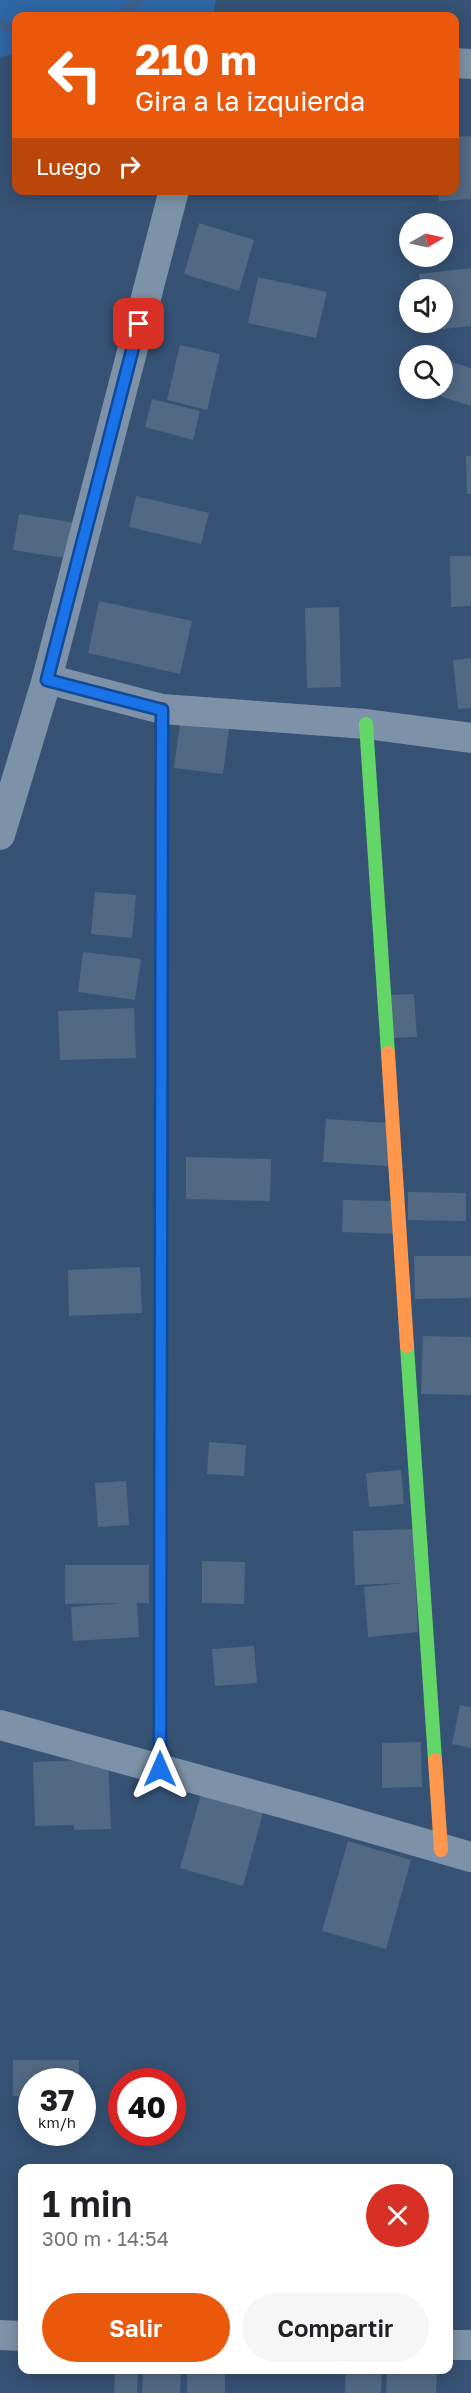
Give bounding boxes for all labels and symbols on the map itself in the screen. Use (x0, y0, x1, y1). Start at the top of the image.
north arrow (399, 213, 453, 267)
pin (113, 298, 164, 349)
position arrow (128, 1737, 192, 1801)
speed limit sign: 40 (108, 2068, 186, 2146)

